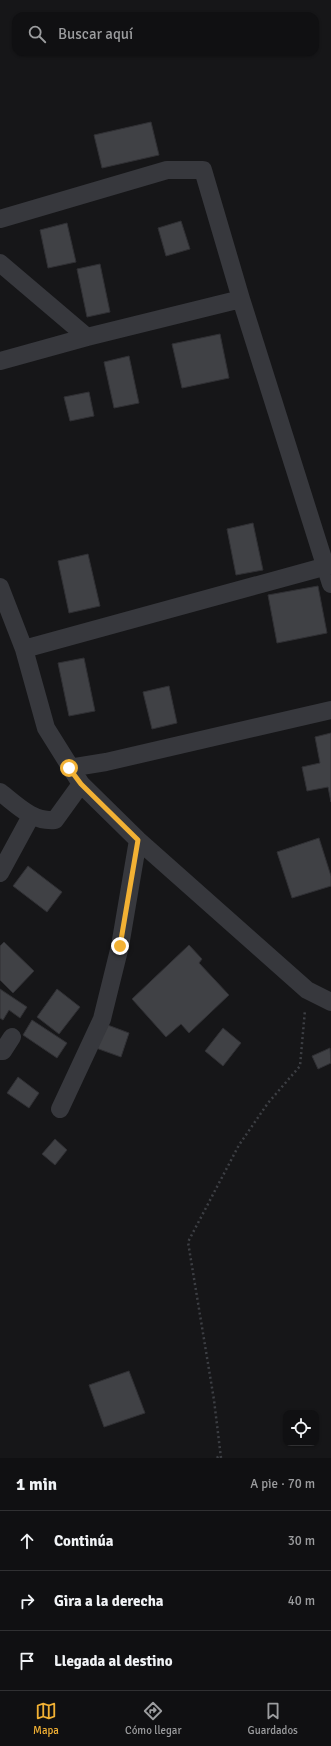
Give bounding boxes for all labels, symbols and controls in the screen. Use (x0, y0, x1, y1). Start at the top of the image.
search box (12, 12, 319, 56)
icon: search (26, 23, 48, 45)
text: Buscar aquí (58, 25, 133, 43)
route start (60, 759, 78, 777)
route end (111, 937, 129, 955)
map controls (283, 1410, 319, 1446)
button: locate (283, 1410, 319, 1446)
text: 1 min (16, 1474, 57, 1495)
text: A pie · 70 m (250, 1476, 315, 1492)
icon: ahead (16, 1530, 38, 1552)
text: Continúa (54, 1532, 113, 1550)
text: 30 m (288, 1533, 315, 1549)
icon: right (16, 1590, 38, 1612)
text: Gira a la derecha (54, 1592, 164, 1610)
text: 40 m (288, 1593, 315, 1609)
icon: arrive (16, 1650, 38, 1672)
text: Llegada al destino (54, 1652, 173, 1670)
tab: Mapa (33, 1700, 59, 1737)
tab: Cómo llegar (125, 1700, 181, 1737)
tab: Guardados (248, 1700, 298, 1737)

